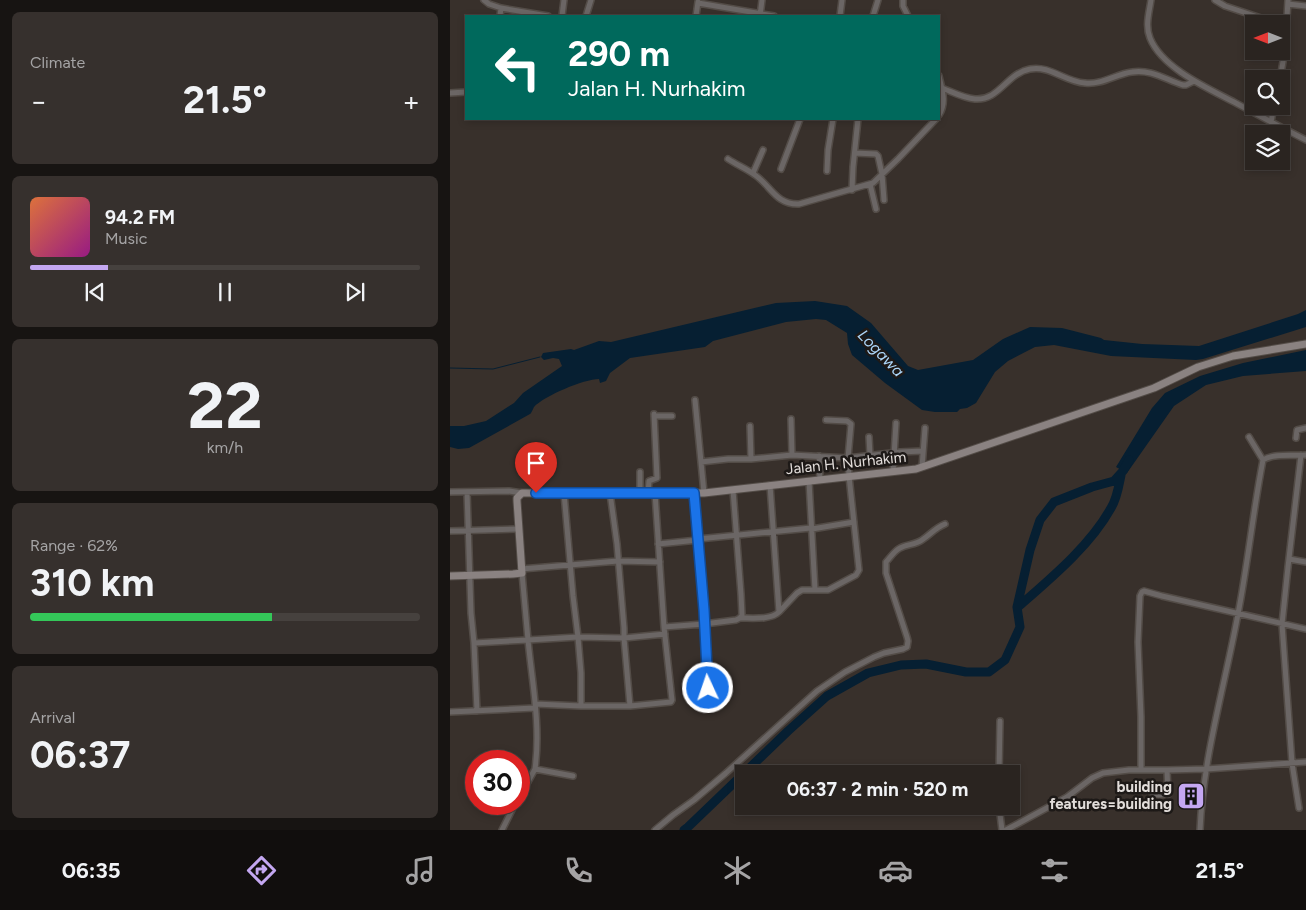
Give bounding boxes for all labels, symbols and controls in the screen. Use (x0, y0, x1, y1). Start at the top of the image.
north arrow (1245, 15, 1290, 60)
map controls (1245, 15, 1290, 170)
text: 290 m (568, 33, 670, 75)
icon: left (485, 35, 550, 100)
text: Climate (30, 53, 85, 72)
button: search (1245, 70, 1290, 115)
text: Jalan H. Nurhakim (568, 75, 746, 102)
text: 21.5° (183, 77, 267, 123)
text: − (30, 84, 47, 118)
text: + (403, 84, 420, 118)
button: layers (1245, 125, 1290, 170)
text: 94.2 FM (105, 206, 175, 229)
text: Music (105, 229, 147, 248)
icon: previous (81, 278, 109, 306)
icon: pause (211, 278, 239, 306)
icon: next (341, 278, 369, 306)
water label: Logawa (854, 325, 908, 381)
text: 22 (187, 366, 263, 444)
text: km/h (207, 438, 243, 457)
pin (515, 442, 557, 493)
street label: Jalan H. Nurhakim (785, 448, 907, 478)
icon: arrive (522, 449, 550, 477)
text: Range · 62% (30, 536, 118, 555)
text: 310 km (30, 560, 154, 606)
position arrow (681, 661, 733, 713)
text: Arrival (30, 708, 75, 727)
text: 06:37 (30, 732, 130, 778)
speed limit sign: 30 (465, 750, 530, 815)
text: 06:37 · 2 min · 520 m (787, 778, 968, 801)
place label: building features=building (1049, 778, 1172, 813)
building icon: building features=building (1176, 781, 1206, 811)
icon: directions (244, 853, 279, 888)
icon: music (403, 853, 438, 888)
icon: phone (561, 853, 596, 888)
icon: climate (720, 853, 755, 888)
icon: car (878, 853, 913, 888)
icon: filters (1037, 853, 1072, 888)
text: 06:35 (62, 857, 120, 884)
text: 21.5° (1196, 857, 1244, 884)

